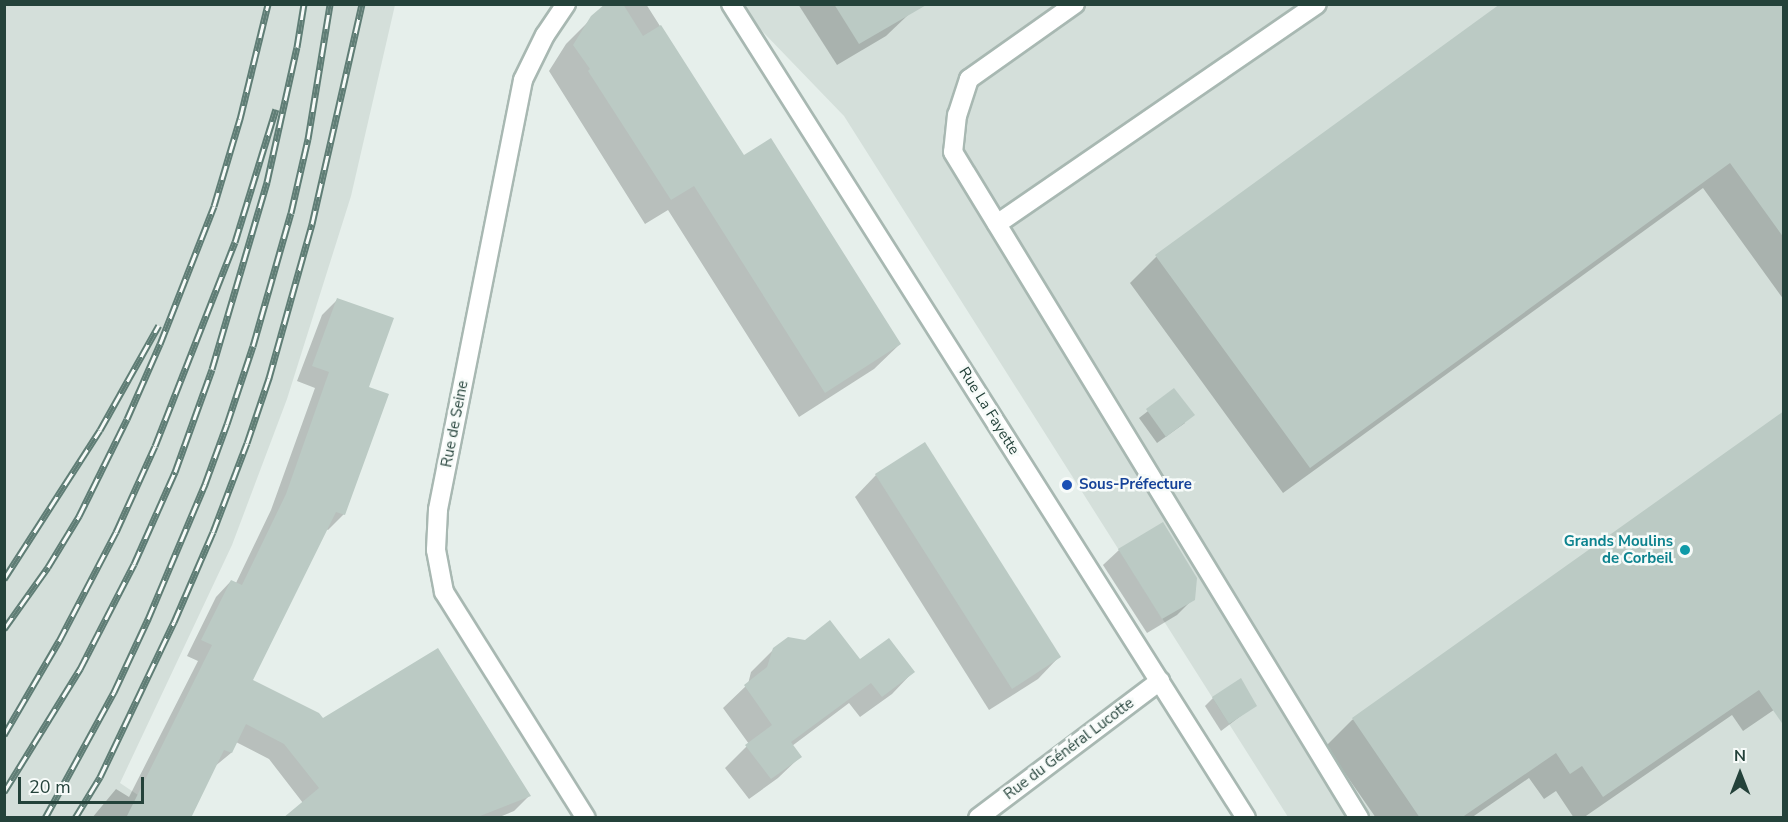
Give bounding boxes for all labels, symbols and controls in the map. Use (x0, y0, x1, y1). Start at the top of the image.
street label: Rue La Fayette (955, 364, 1023, 458)
street label: Rue de Seine (438, 379, 472, 469)
place label: Sous-Préfecture (1079, 476, 1192, 494)
marker: Sous-Préfecture (1060, 478, 1074, 492)
place label: Grands Moulins de Corbeil (1564, 532, 1673, 567)
marker: Grands Moulins de Corbeil (1678, 543, 1692, 557)
street label: Rue du Général Lucotte (1001, 694, 1137, 804)
north arrow (1710, 744, 1770, 804)
text: N (1734, 745, 1746, 767)
scale bar (21, 765, 147, 803)
text: 20 m (29, 775, 71, 799)

